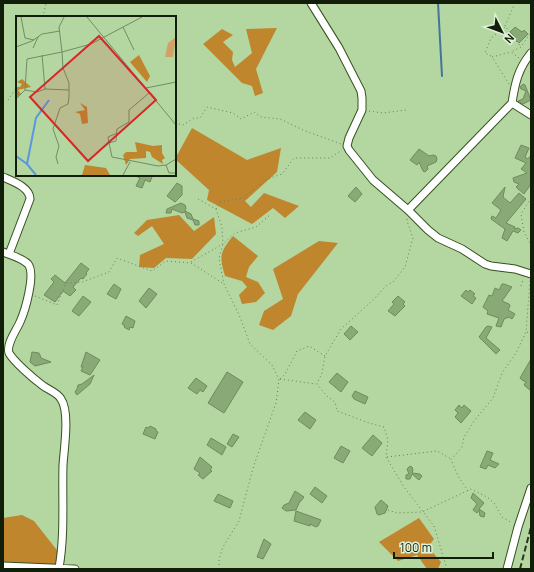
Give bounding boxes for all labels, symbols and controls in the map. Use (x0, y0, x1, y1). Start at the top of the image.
north arrow (482, 12, 522, 52)
inset map (16, 16, 176, 176)
text: N (502, 31, 518, 47)
scale bar (394, 534, 493, 560)
text: 100 m (400, 539, 432, 556)

